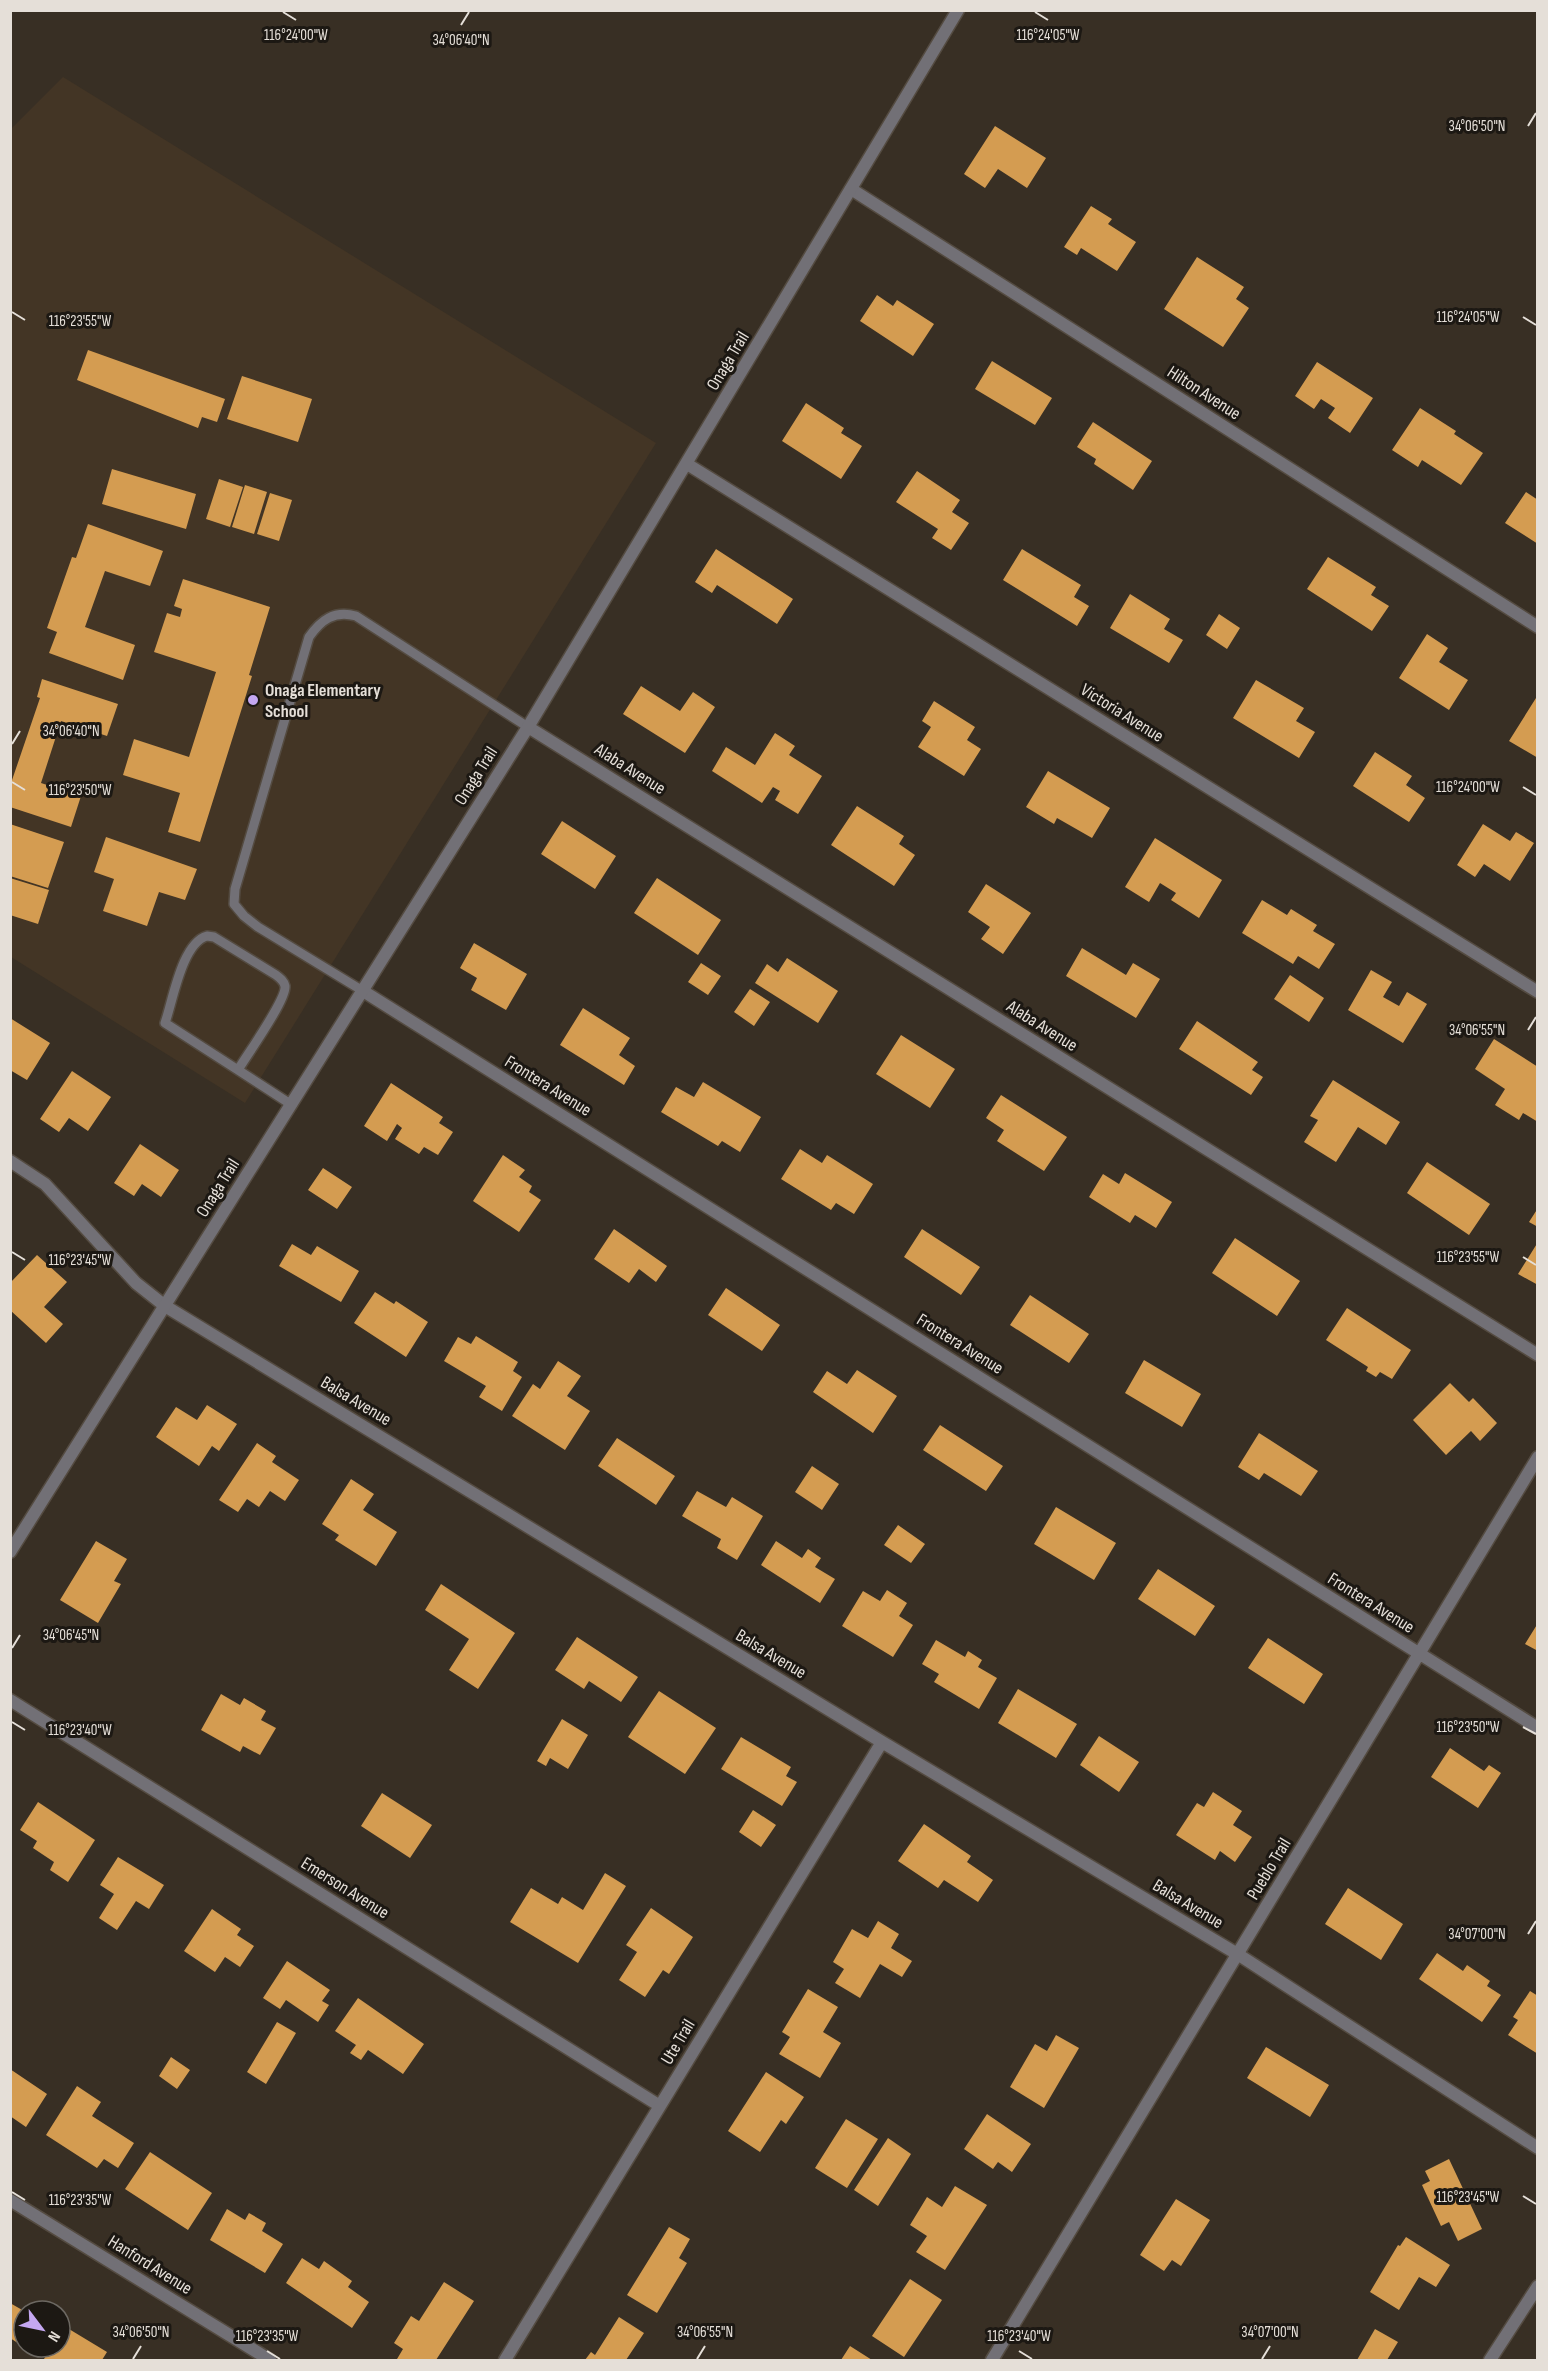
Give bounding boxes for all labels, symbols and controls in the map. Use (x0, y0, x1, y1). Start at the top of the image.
text: 116°24'00"W (264, 26, 328, 45)
text: 116°24'05"W (1016, 26, 1080, 45)
text: 34°06'40"N (432, 31, 490, 50)
text: 34°06'50"N (1449, 117, 1505, 136)
text: 116°24'05"W (1436, 308, 1500, 327)
text: 116°23'55"W (49, 312, 111, 331)
street label: Onaga Trail (702, 328, 754, 394)
street label: Hilton Avenue (1163, 362, 1245, 424)
street label: Victoria Avenue (1077, 679, 1167, 747)
place label: Onaga Elementary School (265, 680, 381, 722)
marker: Onaga Elementary School (246, 693, 260, 707)
text: 34°06'40"N (42, 722, 100, 741)
street label: Alaba Avenue (590, 739, 669, 799)
street label: Onaga Trail (450, 743, 502, 809)
text: 116°24'00"W (1436, 778, 1500, 797)
text: 116°23'50"W (48, 781, 112, 800)
street label: Alaba Avenue (1002, 996, 1081, 1056)
text: 34°06'55"N (1449, 1021, 1505, 1040)
street label: Frontera Avenue (501, 1051, 595, 1121)
street label: Onaga Trail (192, 1155, 244, 1221)
text: 116°23'55"W (1437, 1248, 1499, 1267)
text: 116°23'45"W (49, 1251, 112, 1270)
street label: Frontera Avenue (913, 1309, 1007, 1379)
street label: Balsa Avenue (317, 1372, 395, 1430)
street label: Frontera Avenue (1324, 1568, 1418, 1638)
street label: Balsa Avenue (732, 1625, 810, 1683)
text: 34°06'45"N (43, 1626, 99, 1645)
text: 116°23'50"W (1436, 1718, 1500, 1737)
text: 116°23'40"W (48, 1721, 112, 1740)
street label: Pueblo Trail (1242, 1834, 1296, 1904)
street label: Emerson Avenue (297, 1853, 393, 1923)
street label: Balsa Avenue (1149, 1875, 1227, 1933)
text: 34°07'00"N (1448, 1925, 1506, 1944)
street label: Ute Trail (656, 2016, 700, 2068)
text: 116°23'45"W (1437, 2188, 1500, 2207)
text: 116°23'35"W (49, 2191, 112, 2210)
street label: Hanford Avenue (104, 2231, 196, 2299)
north arrow (12, 2299, 72, 2359)
text: 34°06'50"N (113, 2323, 169, 2342)
text: 34°06'55"N (677, 2323, 733, 2342)
text: 34°07'00"N (1241, 2323, 1299, 2342)
text: N (43, 2327, 64, 2345)
text: 116°23'35"W (236, 2327, 299, 2346)
text: 116°23'40"W (987, 2327, 1051, 2346)

